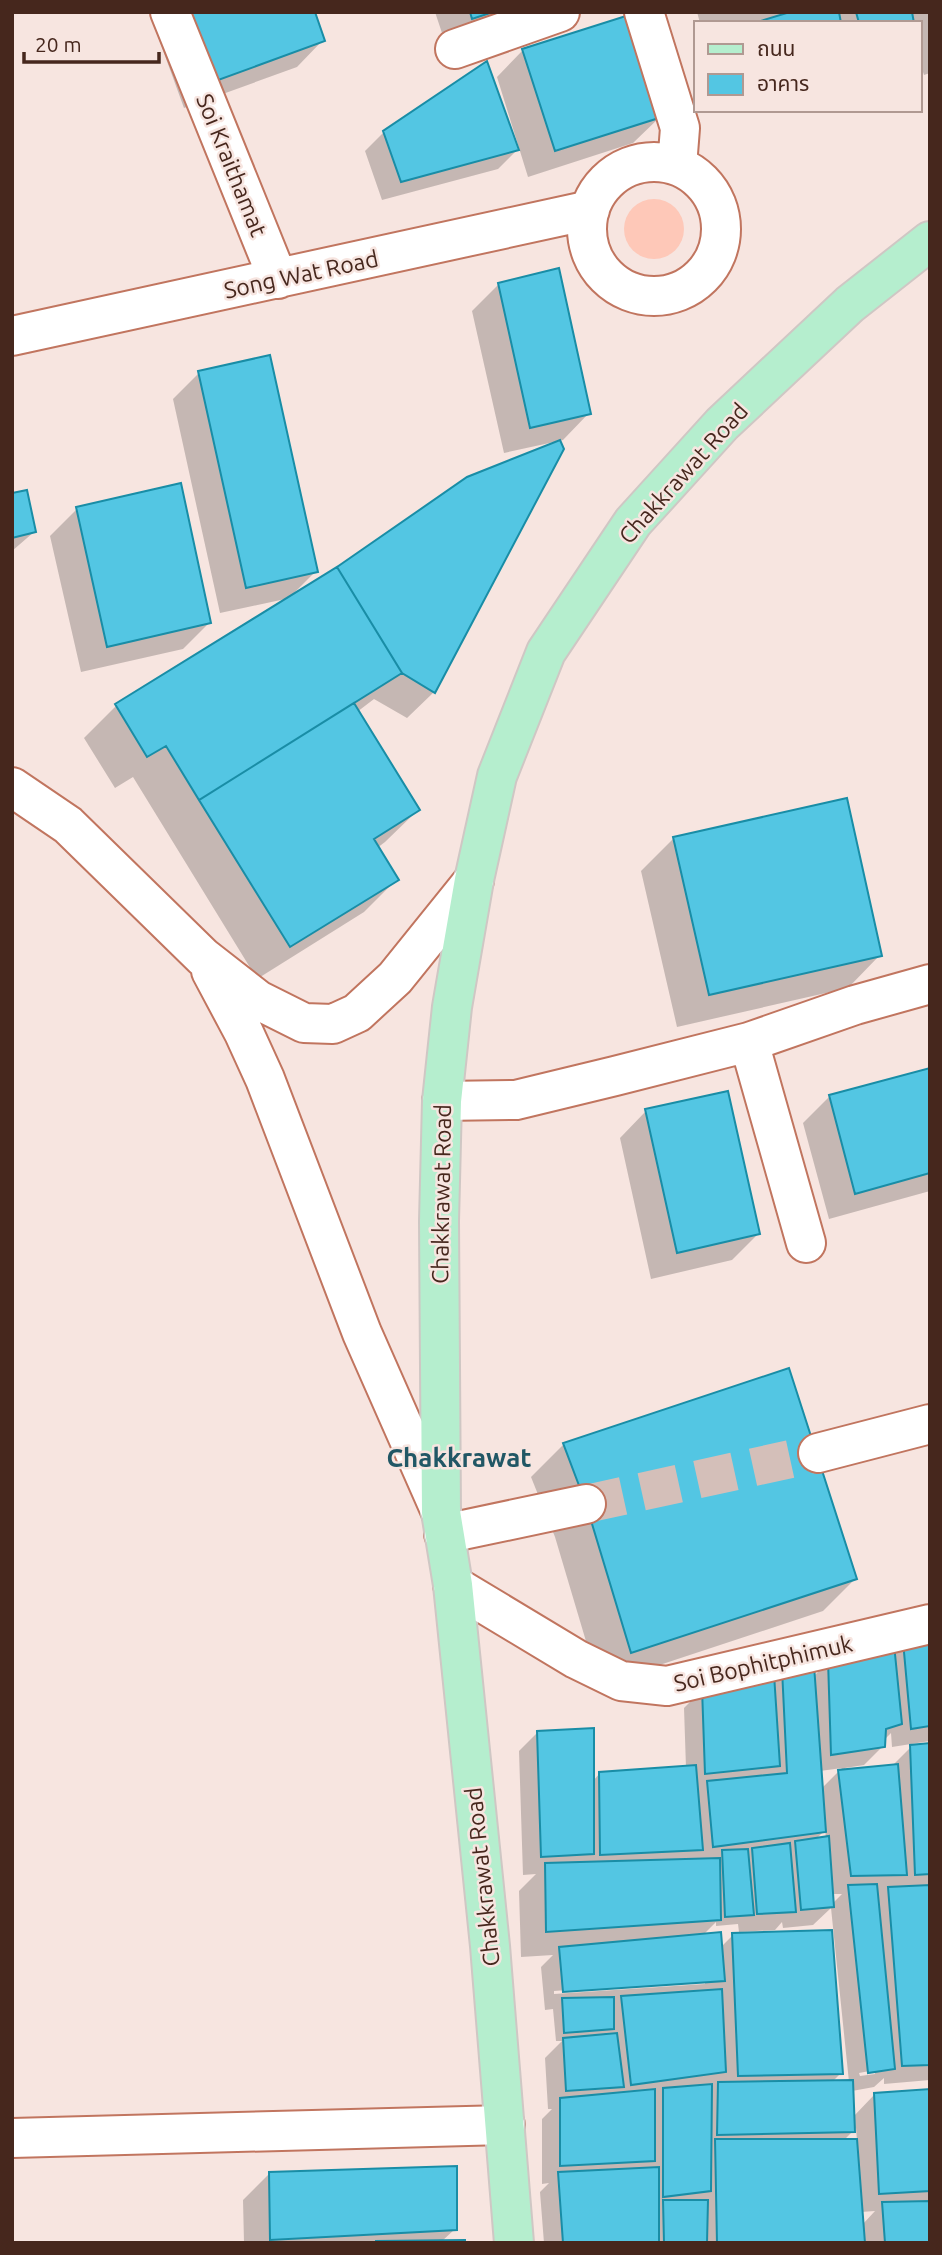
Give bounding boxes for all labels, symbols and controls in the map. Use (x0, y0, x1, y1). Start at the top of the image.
scale bar (24, 21, 159, 65)
legend (694, 21, 921, 112)
text: 20 m (35, 32, 82, 56)
text: ถนน (757, 36, 795, 60)
text: อาคาร (757, 71, 809, 95)
street label: Soi Kraithamat (192, 90, 272, 240)
street label: Song Wat Road (222, 245, 380, 303)
street label: Chakkrawat Road (614, 398, 752, 548)
street label: Chakkrawat Road (427, 1104, 455, 1284)
district label: Chakkrawat (387, 1443, 531, 1472)
street label: Soi Bophitphimuk (671, 1630, 855, 1696)
street label: Chakkrawat Road (460, 1786, 504, 1968)

